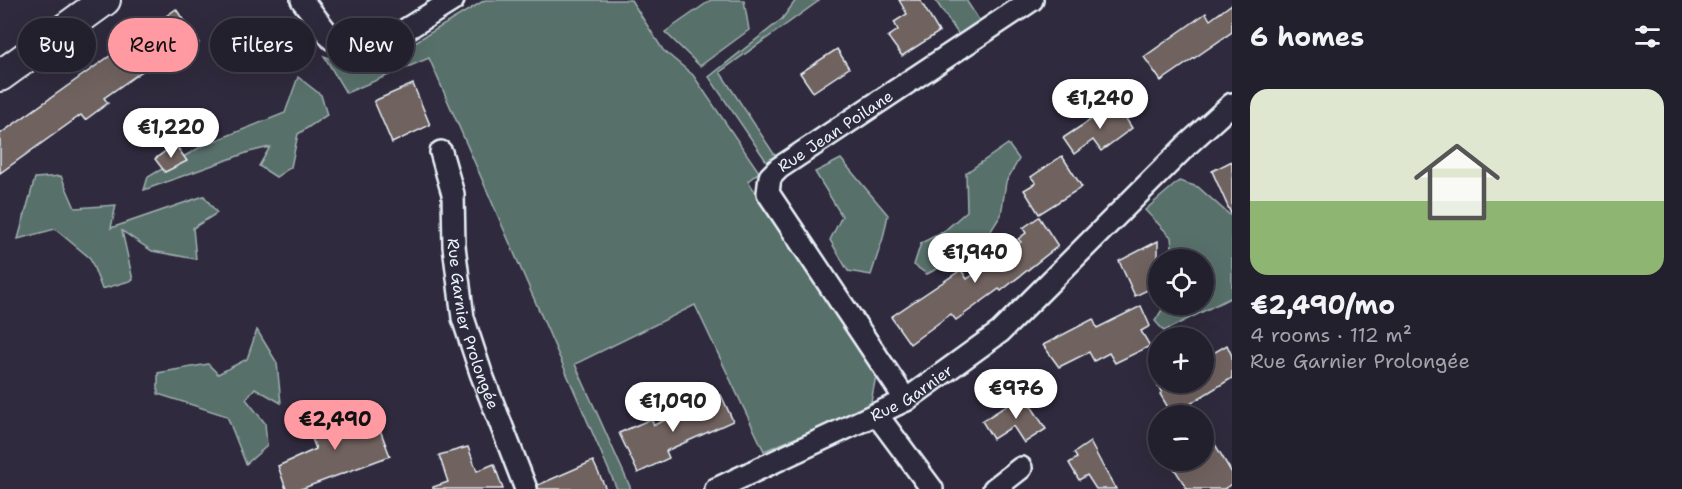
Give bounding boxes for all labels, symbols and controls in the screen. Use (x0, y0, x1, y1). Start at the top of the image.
chip: Buy (18, 18, 96, 72)
chip: Rent (108, 18, 198, 72)
chip: Filters (210, 18, 315, 72)
chip: New (327, 18, 414, 72)
text: 6 homes (1250, 19, 1364, 54)
icon: filters (1631, 20, 1664, 53)
pin: €1,240 (1051, 79, 1149, 130)
street label: Rue Jean Poilane (774, 85, 897, 177)
text: €1,240 (1066, 85, 1134, 111)
pin: €1,220 (122, 108, 220, 159)
text: €1,220 (137, 114, 205, 140)
icon: home (1403, 128, 1511, 236)
pin: €1,940 (926, 233, 1024, 284)
street label: Rue Garnier Prolongée (443, 238, 504, 412)
text: €1,940 (942, 239, 1008, 265)
map controls (1148, 249, 1214, 471)
button: locate (1148, 249, 1214, 315)
text: €2,490/mo (1250, 287, 1395, 322)
text: 4 rooms · 112 m² (1250, 322, 1412, 348)
button: + (1148, 327, 1214, 393)
text: Rue Garnier Prolongée (1250, 348, 1470, 374)
street label: Rue Garnier (867, 360, 957, 426)
pin: €976 (980, 369, 1052, 420)
text: €976 (988, 375, 1044, 401)
pin: €1,090 (624, 382, 722, 433)
text: €1,090 (639, 388, 707, 414)
pin: €2,490 (286, 400, 384, 451)
button: − (1148, 405, 1214, 471)
text: €2,490 (298, 406, 372, 432)

